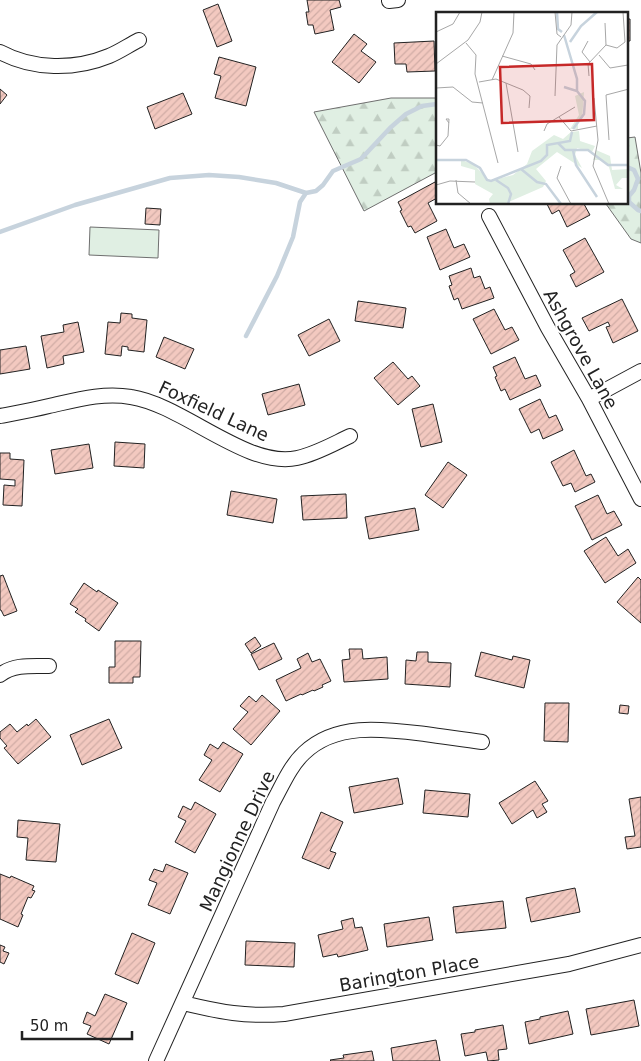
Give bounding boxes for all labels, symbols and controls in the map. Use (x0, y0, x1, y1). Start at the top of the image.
inset map (436, 12, 628, 205)
street label: Ashgrove Lane (539, 286, 623, 412)
street label: Foxfield Lane (156, 376, 272, 446)
street label: Mangionne Drive (195, 767, 279, 915)
street label: Barington Place (337, 950, 481, 996)
scale bar (22, 1008, 132, 1040)
text: 50 m (30, 1017, 68, 1035)

